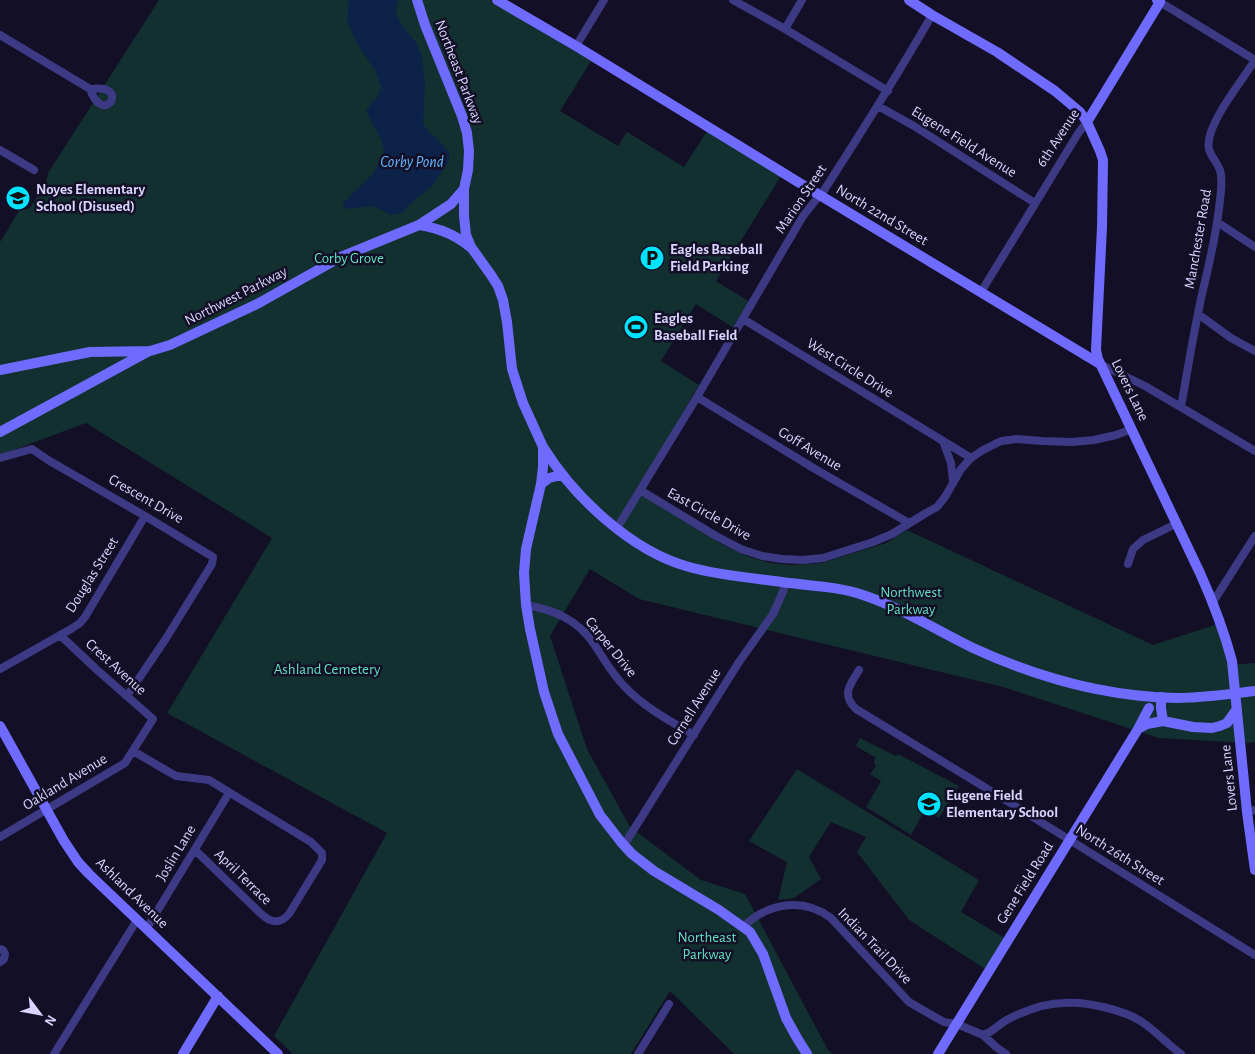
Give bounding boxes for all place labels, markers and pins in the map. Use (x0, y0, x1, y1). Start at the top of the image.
place label: Noyes Elementary School (Disused) (36, 182, 145, 214)
school or university icon: Noyes Elementary School (Disused) (5, 185, 31, 211)
place label: Eagles Baseball Field Parking (670, 242, 763, 274)
parking icon: Eagles Baseball Field Parking (639, 245, 665, 271)
place label: Eagles Baseball Field (654, 311, 738, 343)
sports icon: Eagles Baseball Field (623, 314, 649, 340)
place label: Eugene Field Elementary School (946, 788, 1058, 820)
school or university icon: Eugene Field Elementary School (916, 791, 942, 817)

